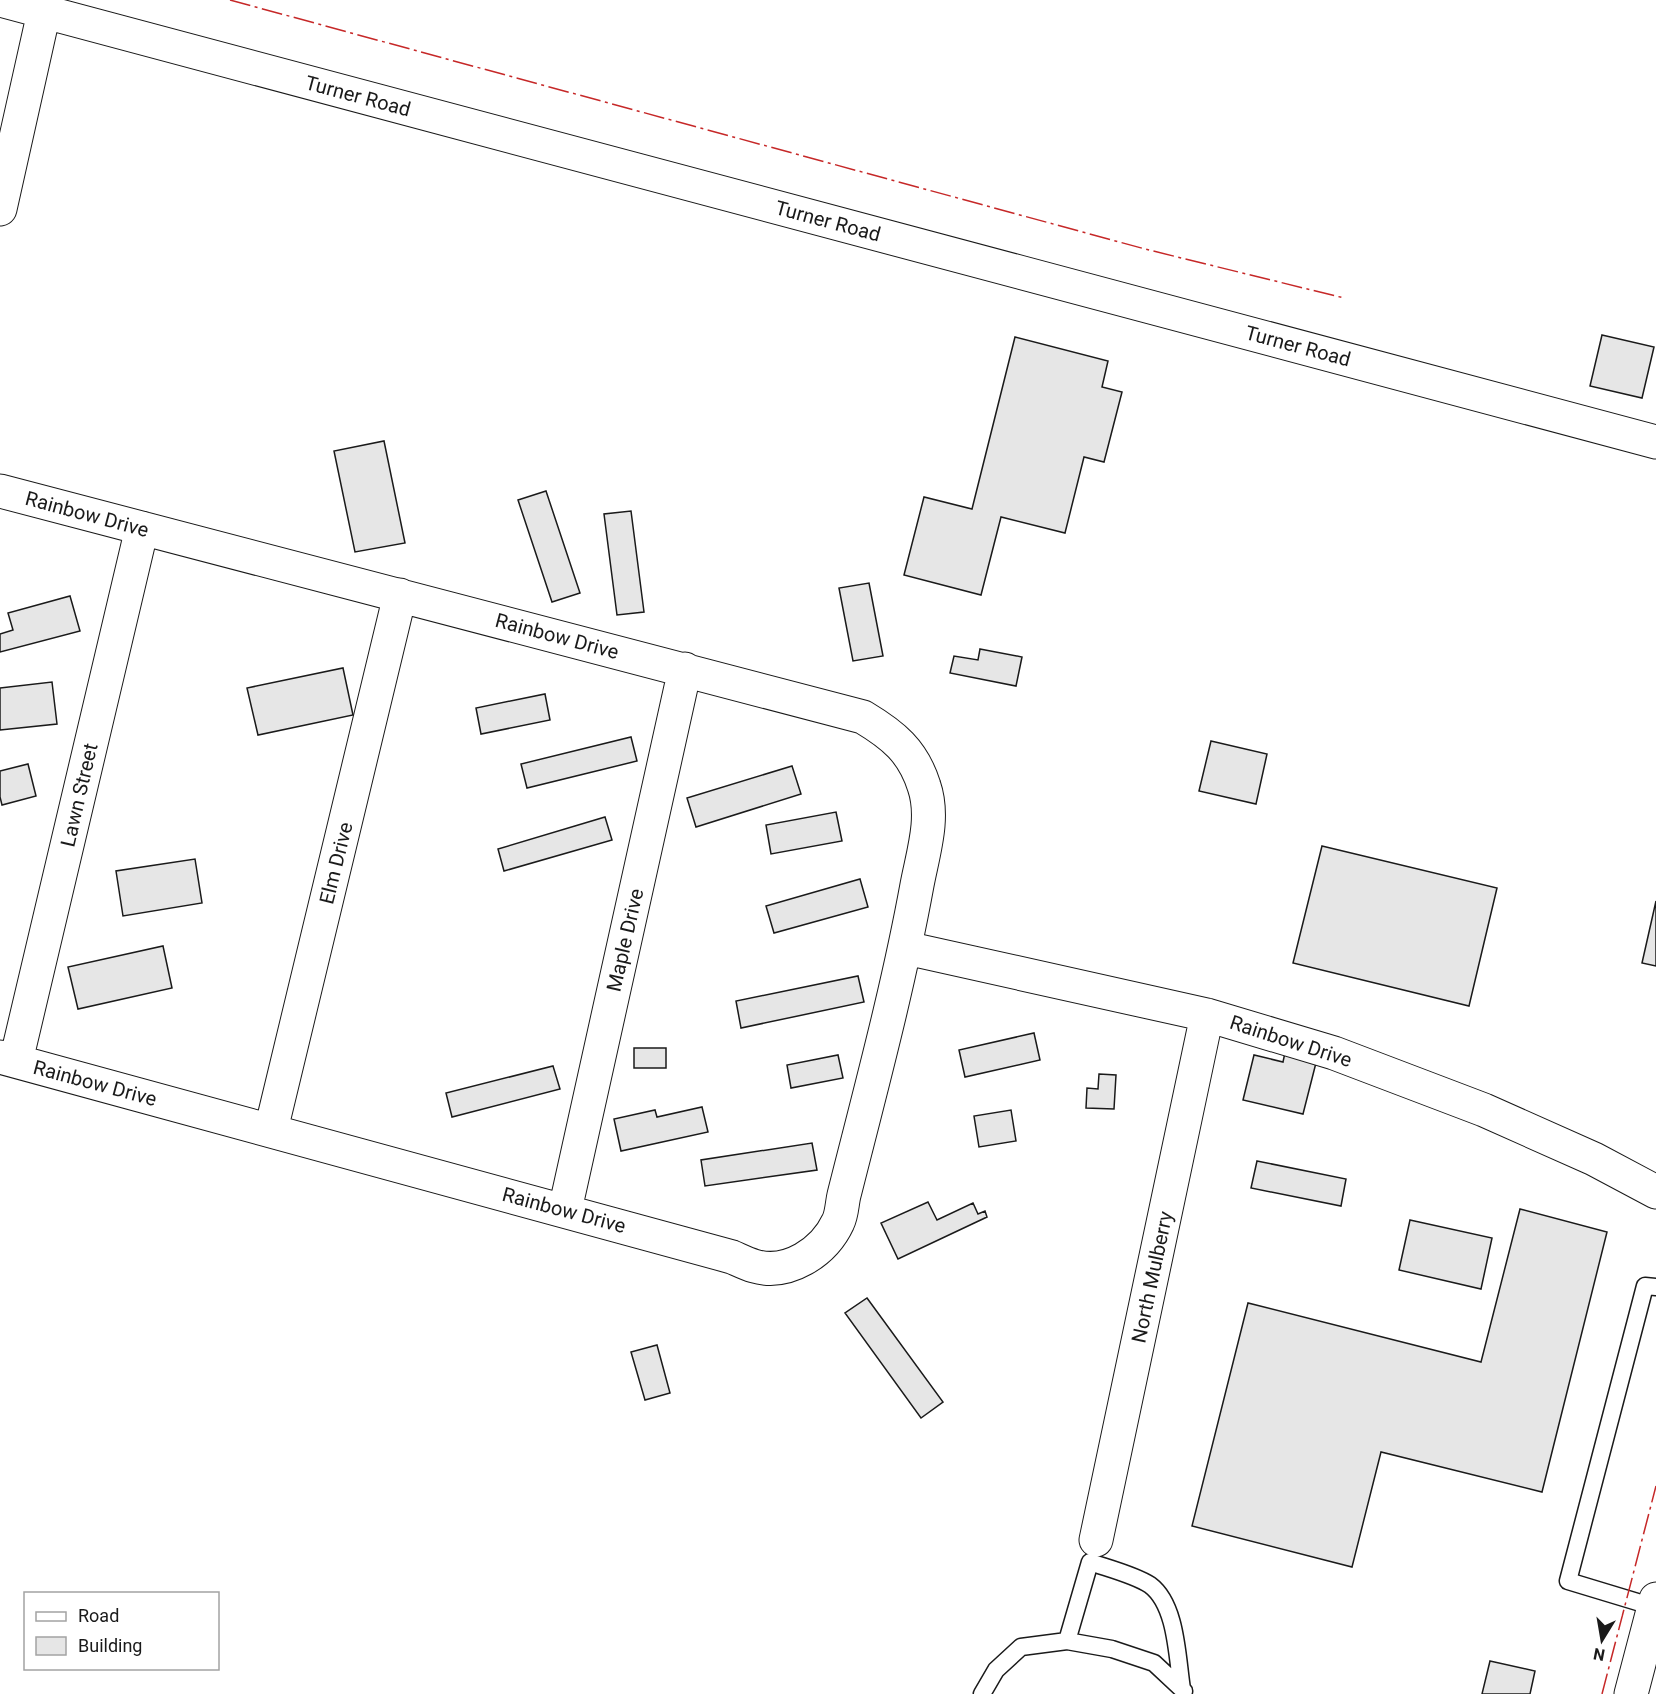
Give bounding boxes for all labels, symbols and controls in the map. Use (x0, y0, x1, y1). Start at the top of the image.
street label: Turner Road (303, 70, 413, 122)
street label: Turner Road (773, 195, 883, 247)
street label: Turner Road (1243, 320, 1353, 372)
street label: Rainbow Drive (23, 486, 151, 542)
street label: Rainbow Drive (493, 608, 621, 664)
street label: Lawn Street (55, 741, 103, 849)
street label: Elm Drive (314, 820, 358, 906)
street label: Maple Drive (602, 886, 648, 994)
street label: Rainbow Drive (1227, 1010, 1355, 1072)
street label: Rainbow Drive (31, 1055, 159, 1111)
street label: Rainbow Drive (500, 1182, 628, 1238)
street label: North Mulberry (1126, 1209, 1178, 1345)
legend (24, 1592, 219, 1670)
text: Road (78, 1605, 119, 1626)
north arrow (1572, 1610, 1632, 1670)
text: Building (78, 1635, 142, 1656)
text: N (1592, 1644, 1607, 1665)

